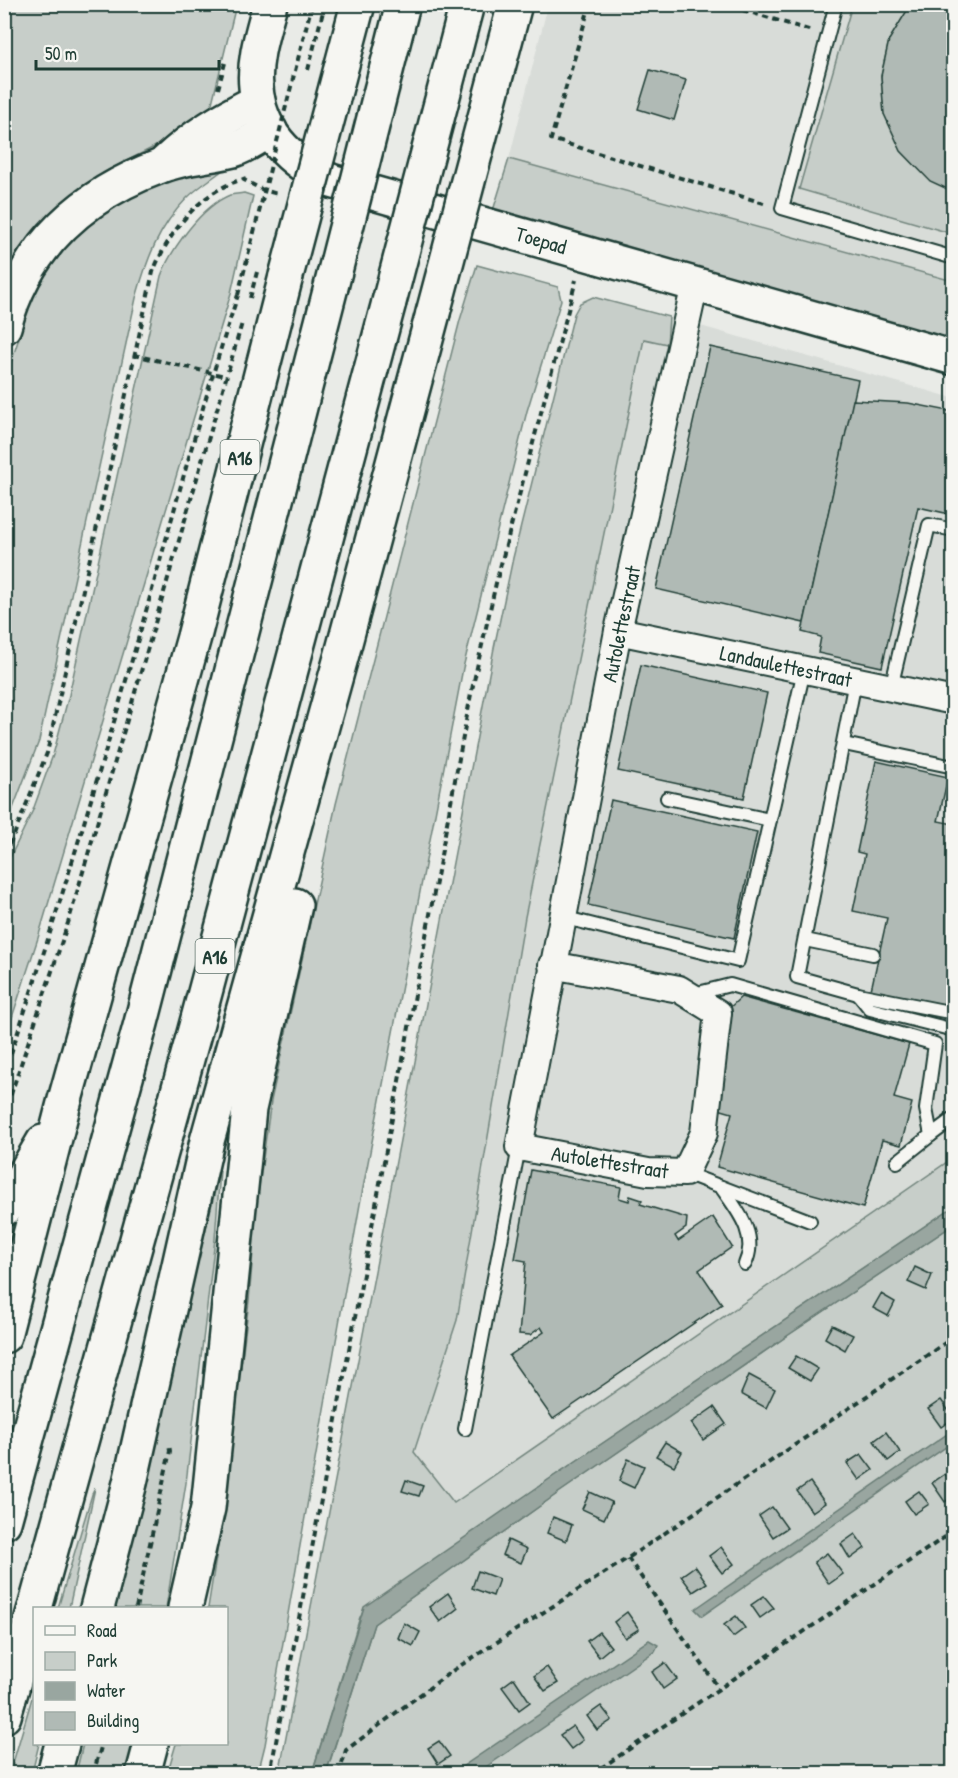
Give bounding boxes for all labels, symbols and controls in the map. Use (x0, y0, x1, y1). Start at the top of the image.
scale bar (36, 33, 219, 71)
text: 50 m (45, 41, 77, 66)
street label: Toepad (512, 219, 570, 261)
road number: A16 (220, 440, 260, 474)
street label: Autolettestraat (595, 562, 648, 685)
street label: Landaulettestraat (717, 638, 855, 694)
road number: A16 (196, 939, 234, 973)
street label: Autolettestraat (549, 1138, 671, 1186)
legend (33, 1607, 228, 1745)
text: Road (87, 1618, 117, 1643)
text: Park (87, 1648, 118, 1673)
text: Water (87, 1678, 125, 1703)
text: Building (87, 1708, 139, 1733)

